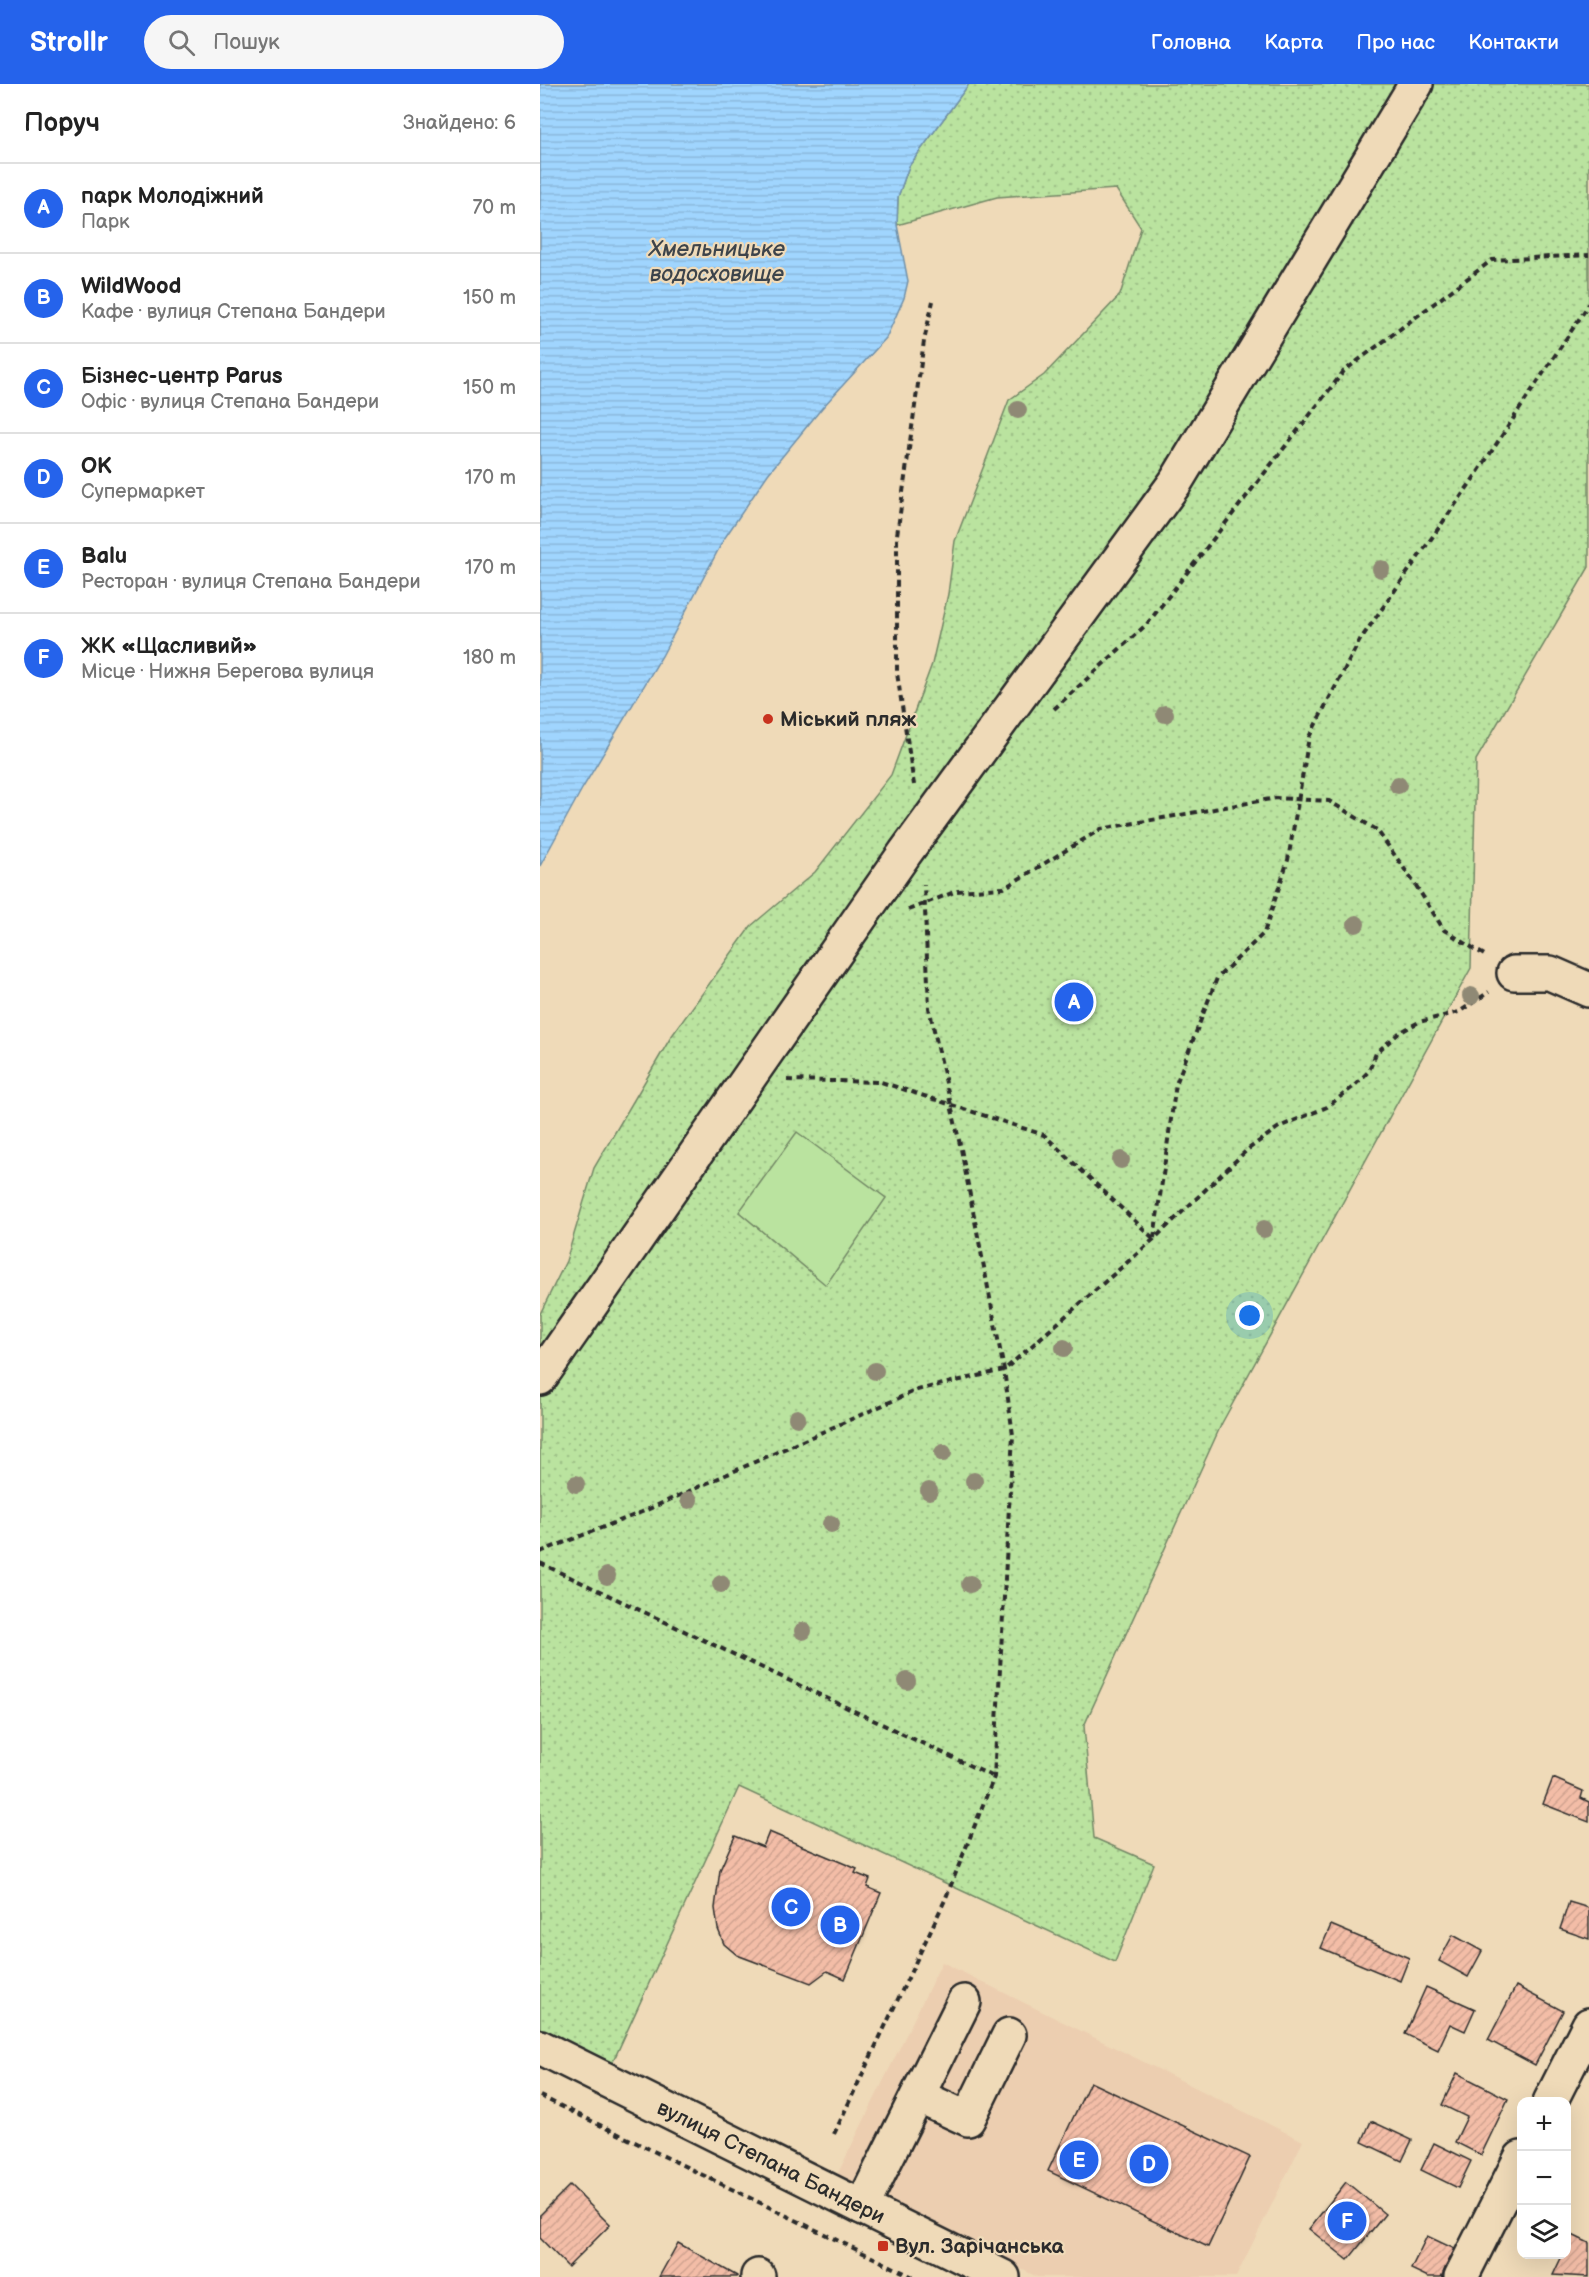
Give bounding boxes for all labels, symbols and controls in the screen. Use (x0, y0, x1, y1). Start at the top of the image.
search box (144, 15, 564, 69)
text: Strollr (30, 26, 108, 59)
icon: search (165, 26, 198, 59)
text: Пошук (213, 29, 280, 56)
text: Головна (1151, 30, 1231, 55)
text: Карта (1264, 30, 1323, 55)
text: Про нас (1356, 30, 1435, 55)
text: Контакти (1468, 30, 1559, 55)
text: Поруч (24, 108, 100, 139)
text: Знайдено: 6 (403, 111, 516, 135)
text: парк Молодіжний (81, 183, 264, 210)
text: A (37, 196, 50, 220)
text: 70 m (472, 196, 516, 220)
text: Парк (81, 210, 130, 234)
water label: Хмельницьке водосховище (648, 236, 786, 288)
text: WildWood (81, 273, 181, 300)
text: B (36, 286, 51, 310)
text: 150 m (463, 286, 516, 310)
text: Кафе · вулиця Степана Бандери (81, 300, 386, 324)
text: Бізнес-центр Parus (81, 363, 283, 390)
text: C (36, 376, 51, 400)
text: 150 m (463, 376, 516, 400)
text: Офіс · вулиця Степана Бандери (81, 390, 379, 414)
text: OK (81, 453, 112, 480)
text: D (37, 466, 50, 490)
text: 170 m (465, 466, 516, 490)
text: Супермаркет (81, 480, 205, 504)
text: Balu (81, 543, 127, 570)
text: E (37, 556, 50, 580)
text: 170 m (465, 556, 516, 580)
text: Ресторан · вулиця Степана Бандери (81, 570, 421, 594)
text: ЖК «Щасливий» (81, 633, 257, 660)
text: F (37, 646, 50, 670)
text: 180 m (463, 646, 516, 670)
text: Місце · Нижня Берегова вулиця (81, 660, 374, 684)
place label: Міський пляж (780, 707, 917, 732)
marker: Міський пляж (761, 712, 775, 726)
pin: A (1054, 980, 1094, 1024)
your location (1235, 1301, 1264, 1330)
pin: C (772, 1884, 810, 1930)
pin: B (820, 1902, 860, 1948)
street label: вулиця Степана Бандери (653, 2095, 889, 2229)
map controls (1517, 2097, 1571, 2259)
button: + (1517, 2097, 1571, 2151)
pin: E (1060, 2138, 1098, 2182)
pin: D (1130, 2142, 1168, 2186)
button: − (1517, 2151, 1571, 2205)
pin: F (1328, 2198, 1366, 2244)
button: layers (1517, 2205, 1571, 2259)
place label: Вул. Зарічанська (895, 2234, 1065, 2259)
marker: Вул. Зарічанська (876, 2239, 890, 2253)

